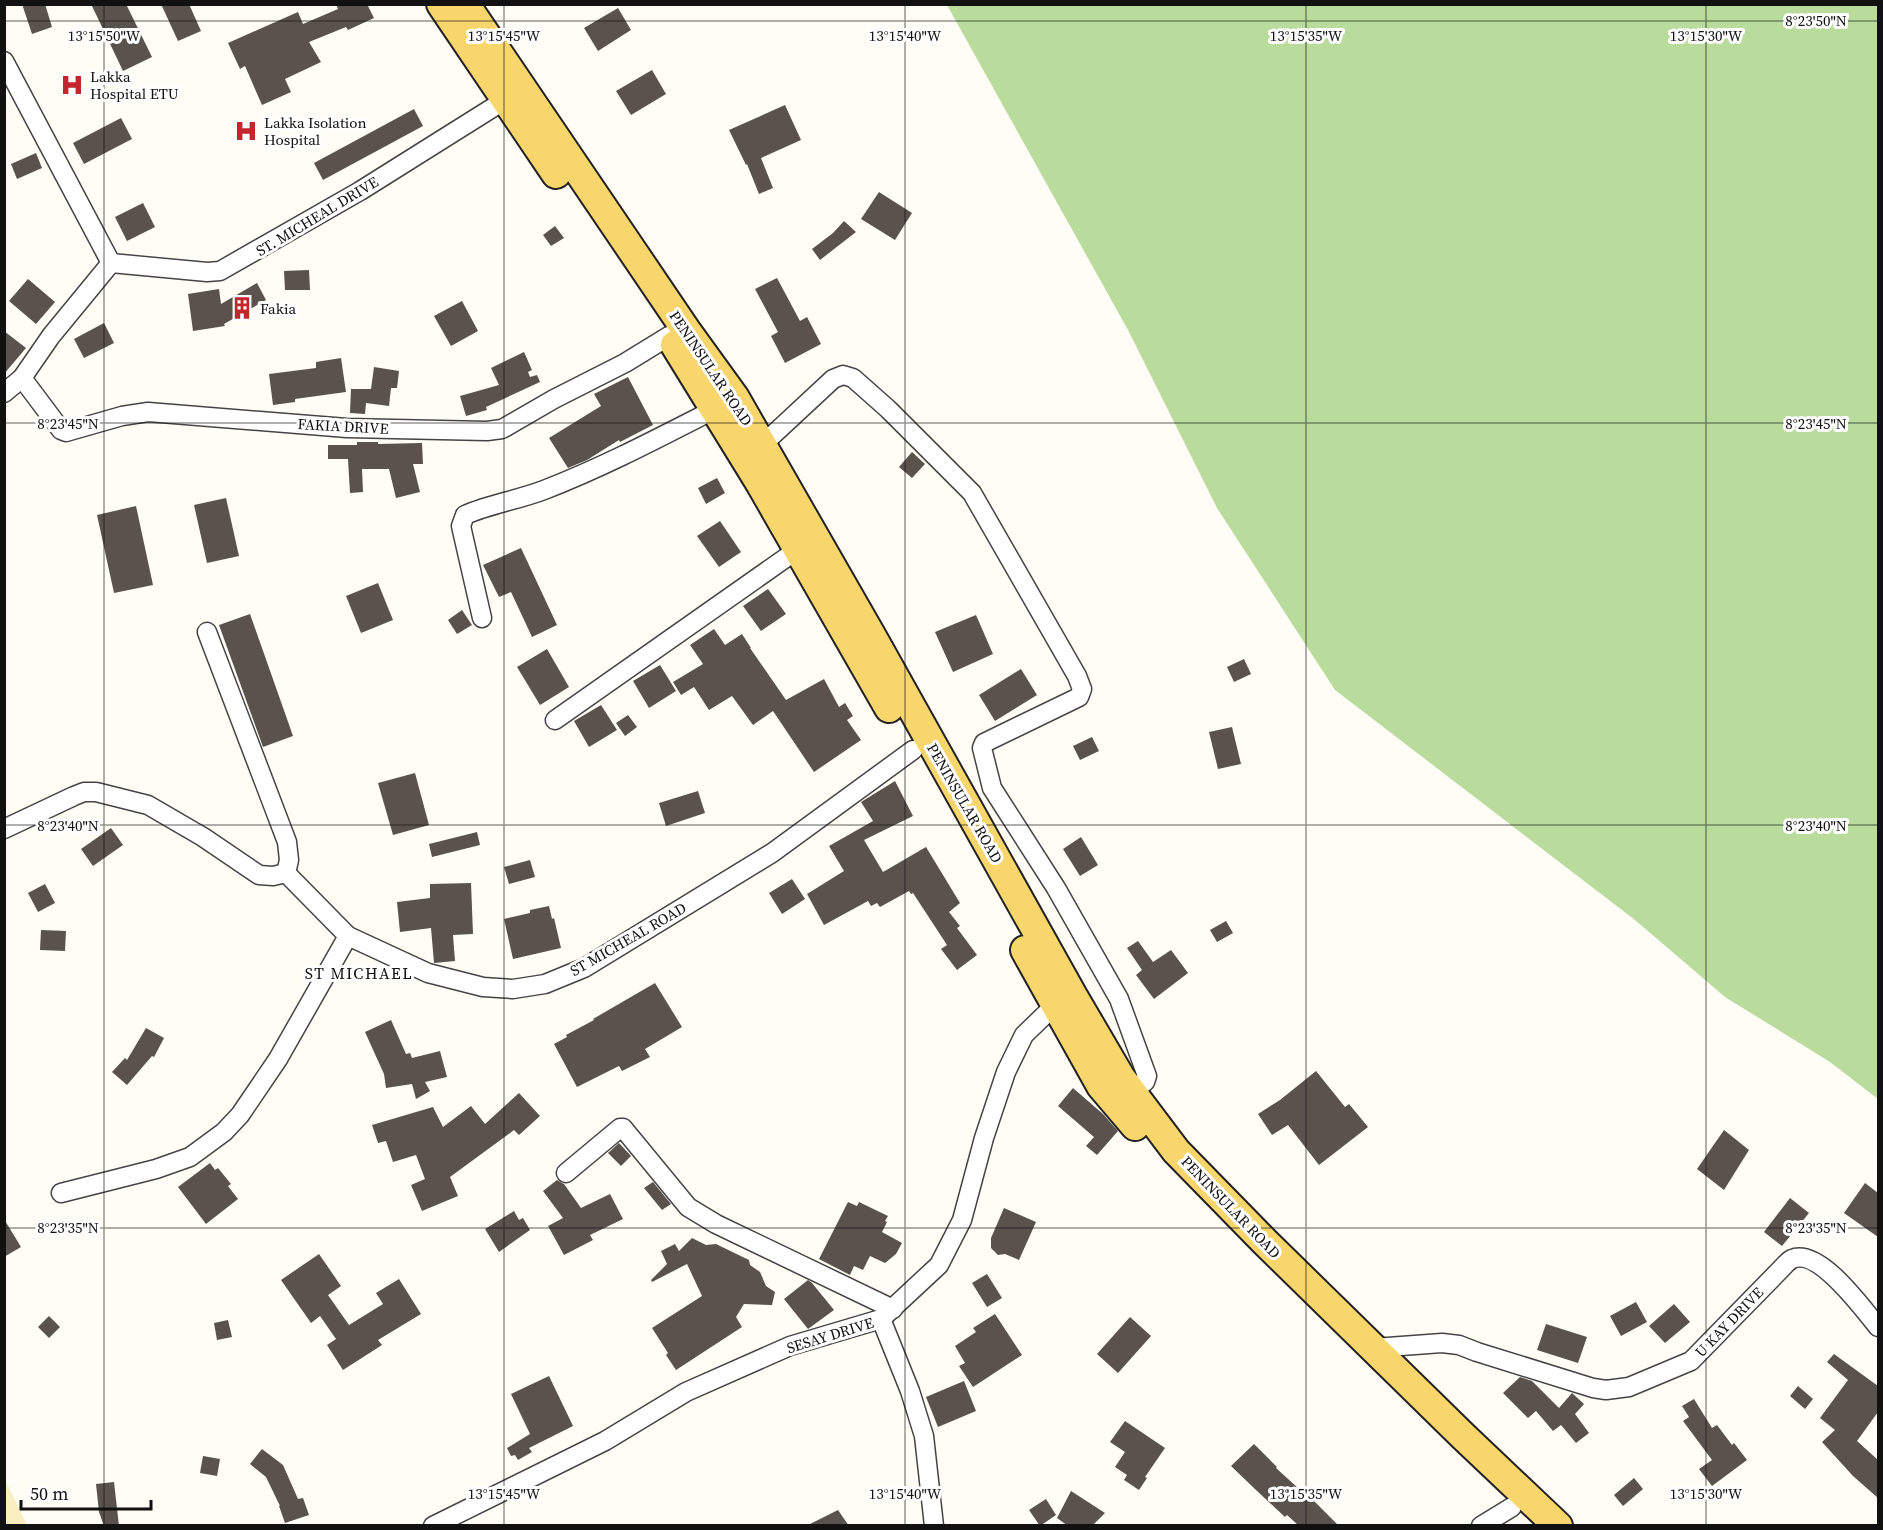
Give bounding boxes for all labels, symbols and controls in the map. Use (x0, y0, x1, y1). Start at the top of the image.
text: 8°23'50"N (1785, 10, 1847, 31)
text: 13°15'50"W (68, 25, 141, 46)
text: 13°15'45"W (468, 25, 541, 46)
text: 13°15'40"W (869, 25, 942, 46)
text: 13°15'35"W (1270, 25, 1343, 46)
text: 13°15'30"W (1670, 25, 1743, 46)
place label: Lakka Hospital ETU (90, 66, 179, 104)
hospital icon: Lakka Hospital ETU (59, 72, 85, 98)
place label: Lakka Isolation Hospital (264, 112, 367, 150)
hospital icon: Lakka Isolation Hospital (233, 118, 259, 144)
street label: ST. MICHEAL DRIVE (252, 171, 382, 261)
building icon: Fakia (229, 295, 255, 321)
place label: Fakia (260, 298, 296, 319)
street label: PENINSULAR ROAD (665, 306, 757, 430)
text: 8°23'45"N (37, 413, 99, 434)
street label: FAKIA DRIVE (297, 413, 389, 439)
text: 8°23'45"N (1785, 413, 1847, 434)
street label: PENINSULAR ROAD (922, 739, 1008, 867)
text: 8°23'40"N (37, 815, 99, 836)
text: 8°23'40"N (1785, 815, 1847, 836)
street label: ST MICHEAL ROAD (566, 897, 690, 981)
district label: ST MICHAEL (305, 962, 413, 984)
street label: PENINSULAR ROAD (1177, 1151, 1285, 1263)
text: 8°23'35"N (37, 1217, 99, 1238)
text: 8°23'35"N (1785, 1217, 1847, 1238)
street label: U KAY DRIVE (1690, 1282, 1768, 1362)
street label: SESAY DRIVE (784, 1312, 876, 1358)
scale bar (21, 1473, 152, 1511)
text: 50 m (30, 1481, 68, 1506)
text: 13°15'45"W (468, 1483, 541, 1504)
text: 13°15'40"W (869, 1483, 942, 1504)
text: 13°15'35"W (1270, 1483, 1343, 1504)
text: 13°15'30"W (1670, 1483, 1743, 1504)

